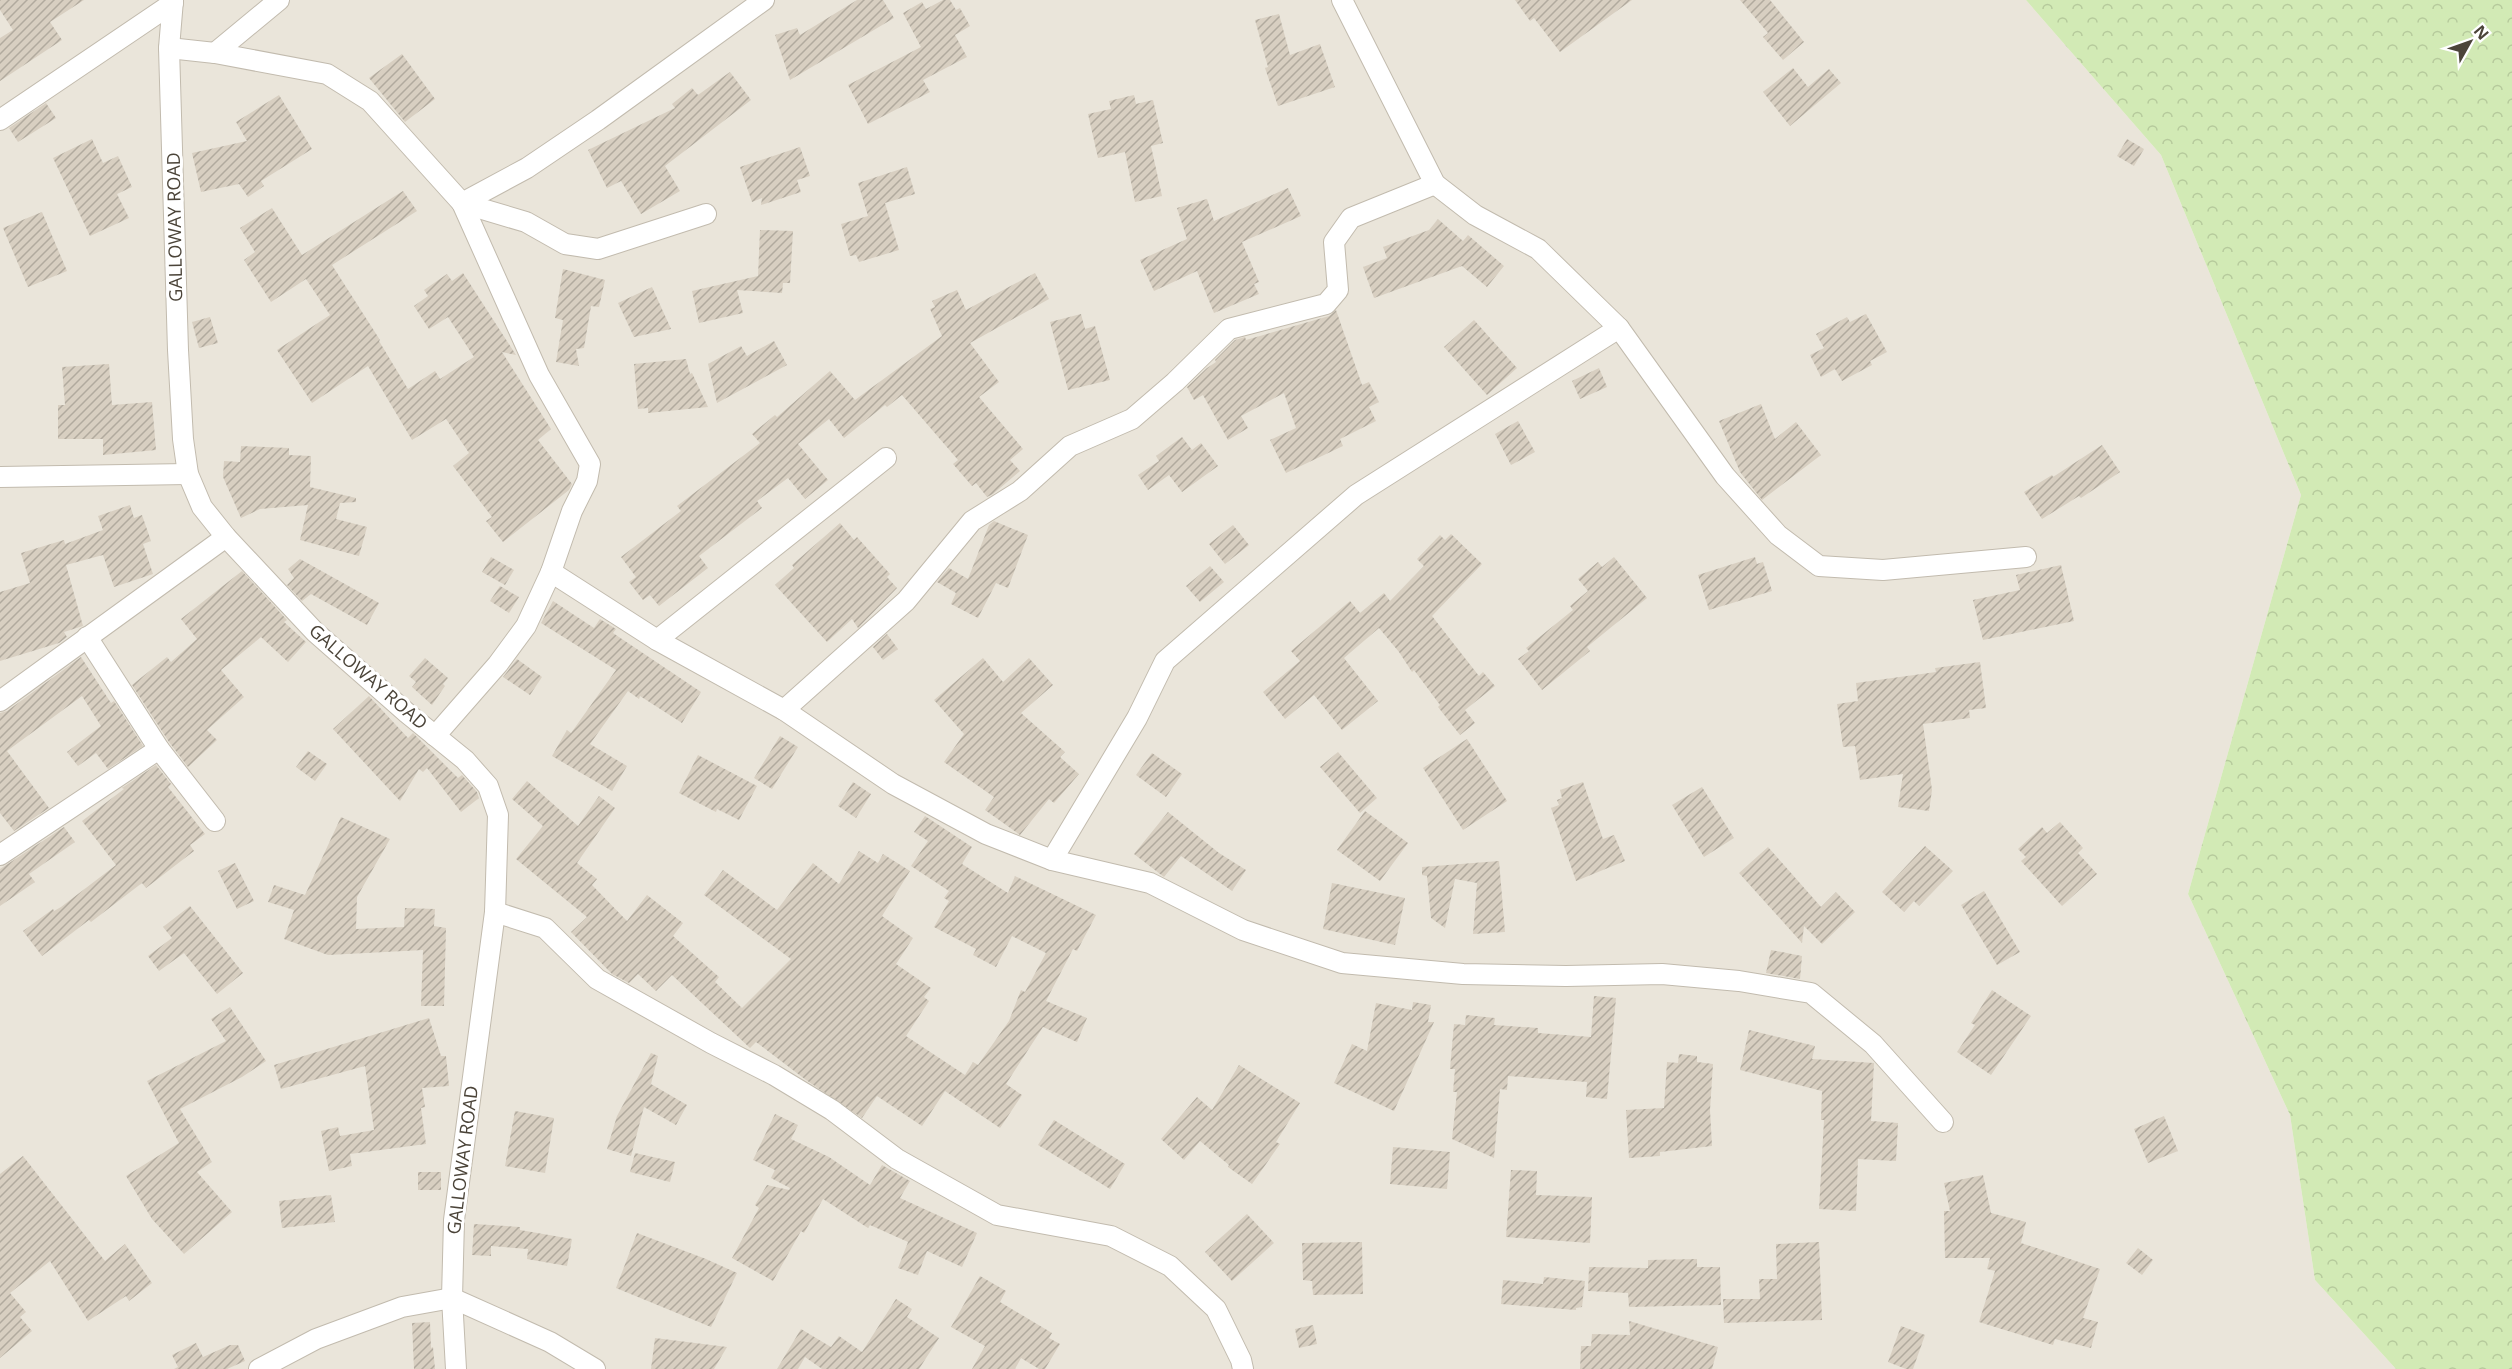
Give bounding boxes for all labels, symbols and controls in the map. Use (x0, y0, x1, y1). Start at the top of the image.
north arrow (2440, 12, 2500, 72)
text: N (2469, 20, 2494, 44)
street label: GALLOWAY ROAD (161, 152, 187, 302)
street label: GALLOWAY ROAD (304, 618, 433, 734)
street label: GALLOWAY ROAD (441, 1084, 483, 1236)

